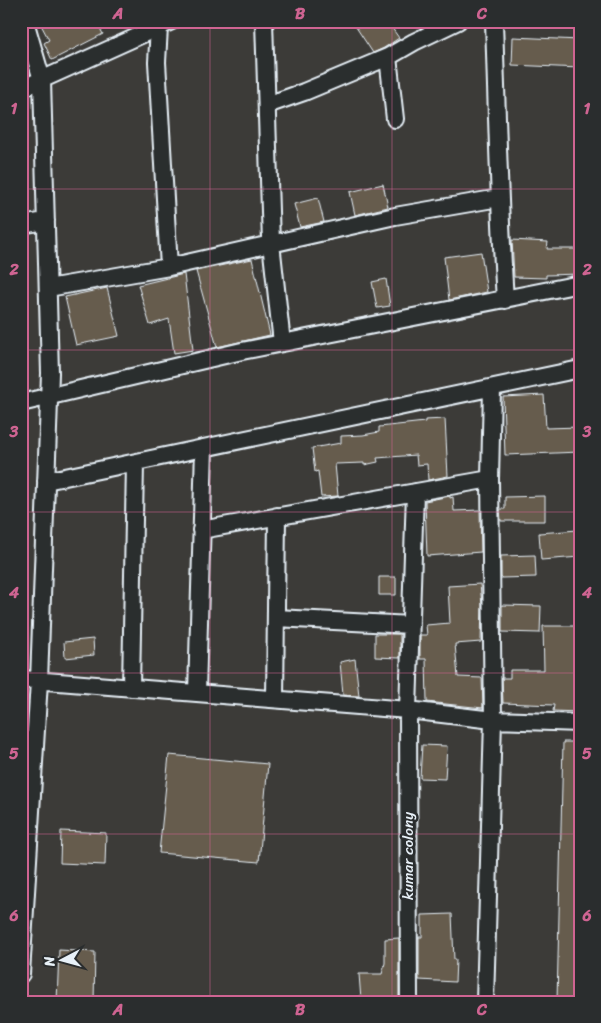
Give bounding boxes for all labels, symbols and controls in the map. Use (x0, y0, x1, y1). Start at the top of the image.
text: A (112, 0, 123, 28)
text: B (295, 0, 306, 28)
text: C (476, 0, 488, 28)
text: 1 (11, 94, 18, 123)
text: 1 (584, 94, 591, 123)
text: 2 (8, 255, 19, 284)
text: 2 (581, 255, 592, 284)
text: 3 (9, 417, 19, 446)
text: 3 (582, 417, 592, 446)
text: 4 (8, 578, 19, 607)
text: 4 (581, 578, 592, 607)
text: 5 (9, 739, 19, 768)
text: 5 (582, 739, 592, 768)
street label: kumar colony (395, 812, 421, 900)
text: 6 (8, 901, 19, 930)
text: 6 (581, 901, 592, 930)
north arrow (38, 936, 88, 986)
text: N (37, 955, 63, 968)
text: A (112, 995, 123, 1023)
text: B (295, 995, 306, 1023)
text: C (476, 995, 488, 1023)

